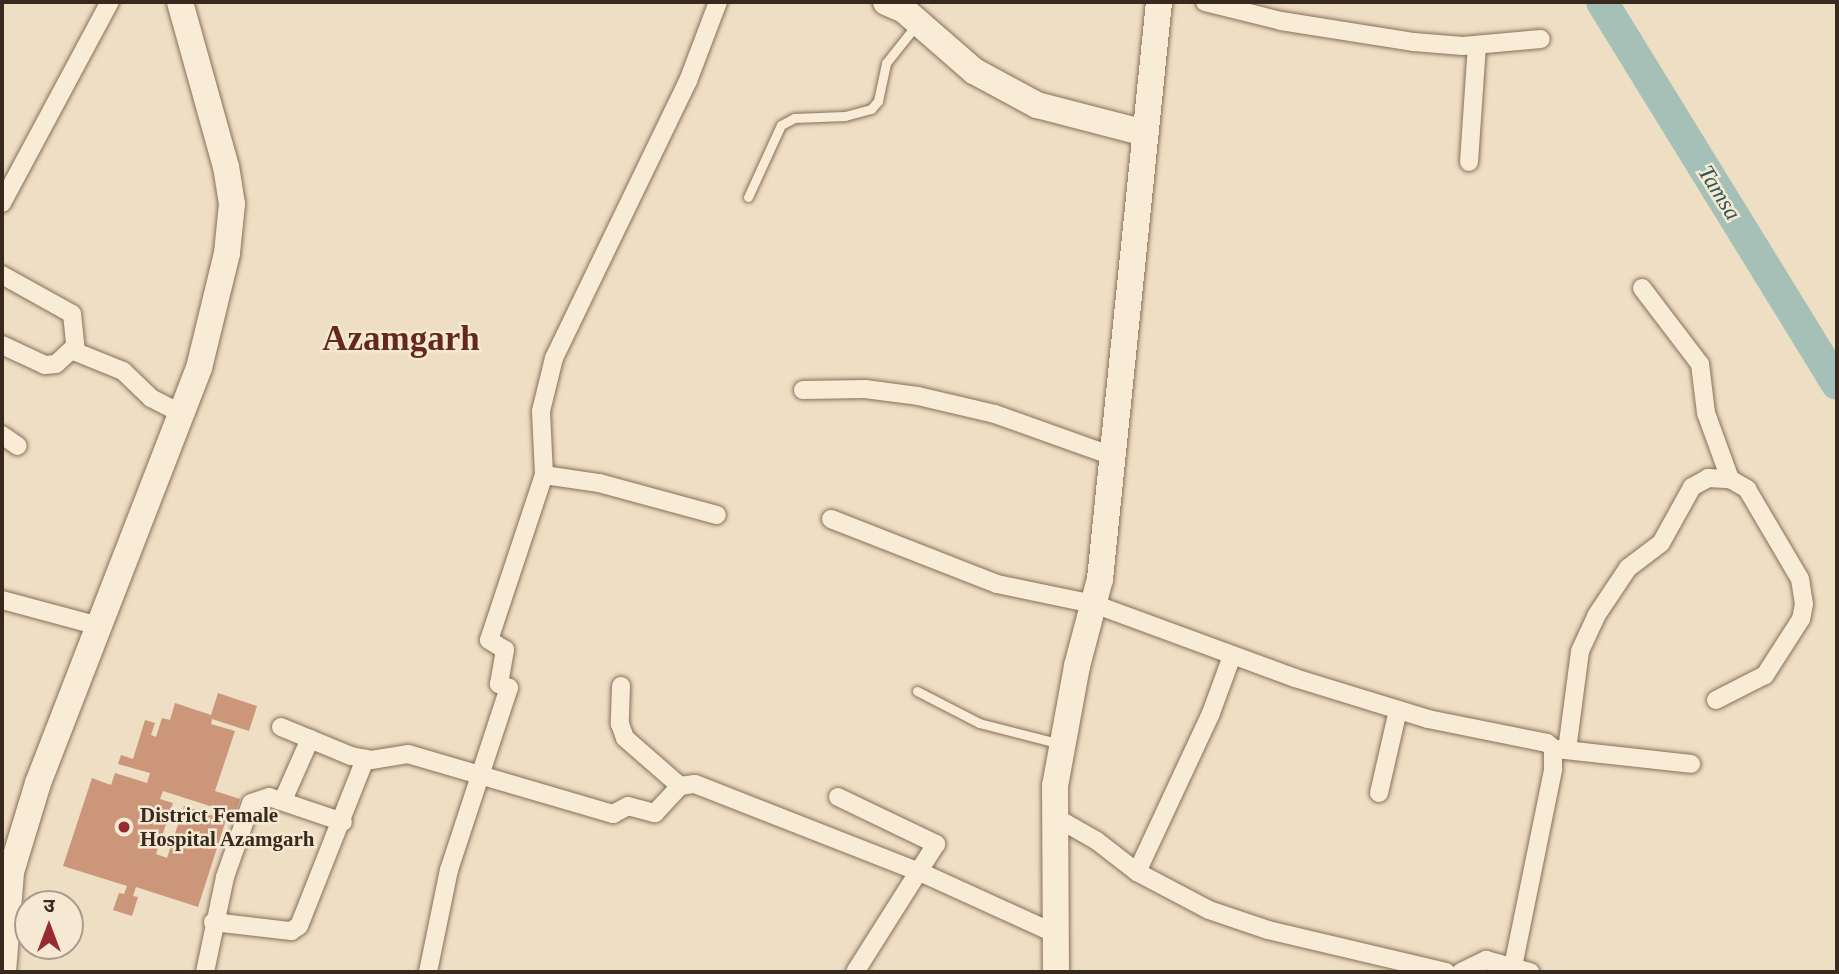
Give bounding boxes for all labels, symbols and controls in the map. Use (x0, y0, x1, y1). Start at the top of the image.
water label: Tamsa (1692, 161, 1746, 225)
district label: Azamgarh (322, 318, 480, 360)
place label: District Female Hospital Azamgarh (140, 802, 316, 852)
marker: District Female Hospital Azamgarh (114, 817, 134, 837)
north arrow (14, 890, 84, 960)
text: उ (43, 895, 55, 916)

